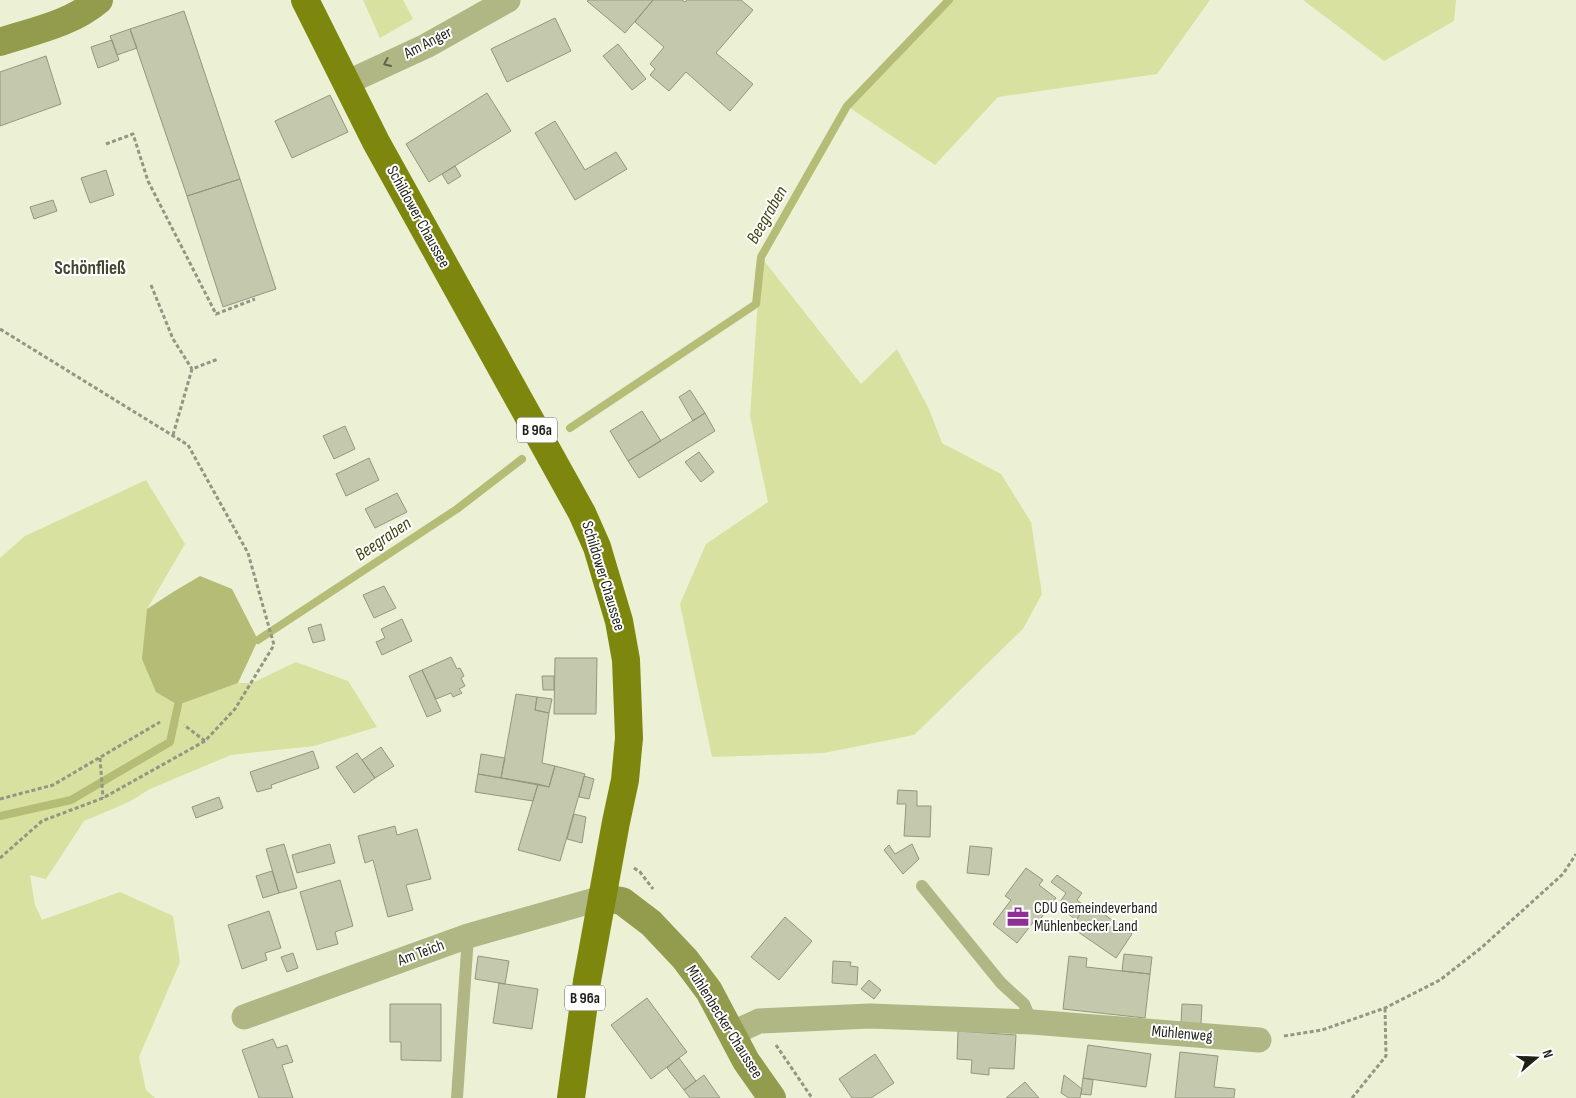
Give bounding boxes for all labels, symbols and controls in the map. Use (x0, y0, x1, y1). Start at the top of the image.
street label: Am Anger (400, 23, 456, 64)
one-way arrow (383, 57, 392, 68)
street label: Schildower Chaussee (382, 163, 454, 271)
water label: Beegraben (742, 182, 792, 248)
district label: Schönfließ (54, 257, 126, 280)
road number: B 96a (517, 418, 557, 442)
water label: Beegraben (351, 512, 415, 565)
street label: Schildower Chaussee (577, 519, 629, 633)
place label: CDU Gemeindeverband Mühlenbecker Land (1034, 899, 1157, 936)
office icon: CDU Gemeindeverband Mühlenbecker Land (1005, 904, 1031, 930)
street label: Am Teich (394, 936, 447, 970)
street label: Mühlenbecker Chaussee (682, 962, 766, 1082)
road number: B 96a (565, 986, 605, 1010)
street label: Mühlenweg (1151, 1022, 1213, 1046)
north arrow (1511, 1033, 1561, 1083)
text: N (1539, 1048, 1557, 1060)

